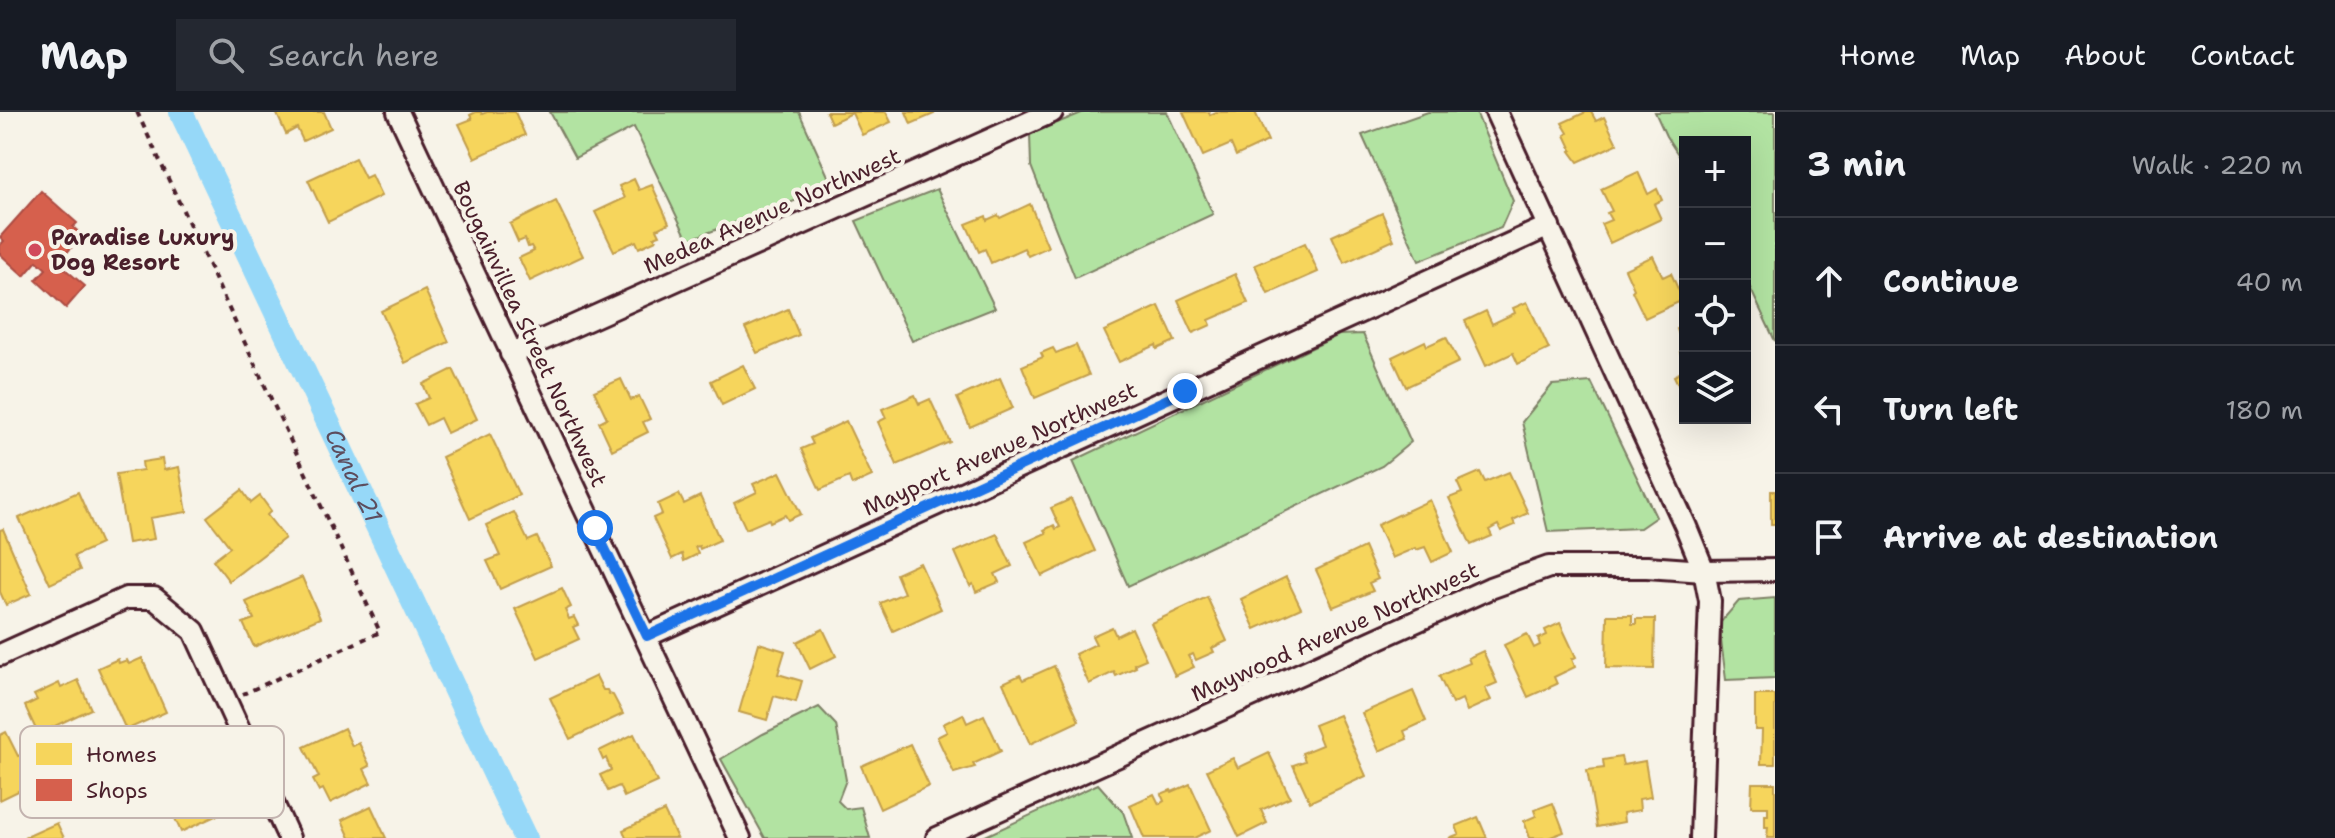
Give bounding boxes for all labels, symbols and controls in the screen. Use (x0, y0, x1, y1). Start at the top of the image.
search box (176, 19, 736, 91)
text: Map (40, 30, 128, 81)
icon: search (204, 33, 248, 77)
text: Search here (268, 35, 439, 76)
text: Home (1839, 36, 1916, 74)
text: Map (1960, 36, 2020, 74)
text: About (2064, 36, 2146, 74)
text: Contact (2190, 36, 2295, 74)
map controls (1679, 136, 1751, 424)
button: + (1679, 136, 1751, 208)
street label: Medea Avenue Northwest (639, 141, 905, 281)
text: 3 min (1807, 141, 1906, 187)
text: Walk · 220 m (2131, 147, 2303, 182)
street label: Bougainvillea Street Northwest (446, 176, 614, 492)
button: − (1679, 208, 1751, 280)
place label: Paradise Luxury Dog Resort (51, 223, 234, 277)
marker: Paradise Luxury Dog Resort (26, 241, 44, 259)
icon: ahead (1807, 259, 1851, 303)
text: Continue (1883, 261, 2019, 302)
text: 40 m (2236, 264, 2303, 299)
button: locate (1679, 280, 1751, 352)
button: layers (1679, 352, 1751, 424)
route end (1167, 373, 1203, 409)
street label: Mayport Avenue Northwest (858, 375, 1142, 523)
icon: left (1807, 387, 1851, 431)
text: Turn left (1883, 389, 2018, 430)
text: 180 m (2225, 392, 2303, 427)
water label: Canal 21 (317, 423, 389, 528)
route start (577, 510, 613, 546)
icon: arrive (1807, 515, 1851, 559)
text: Arrive at destination (1883, 517, 2218, 558)
street label: Maywood Avenue Northwest (1187, 555, 1483, 709)
legend (20, 726, 284, 818)
text: Homes (86, 740, 157, 769)
text: Shops (86, 776, 148, 805)

